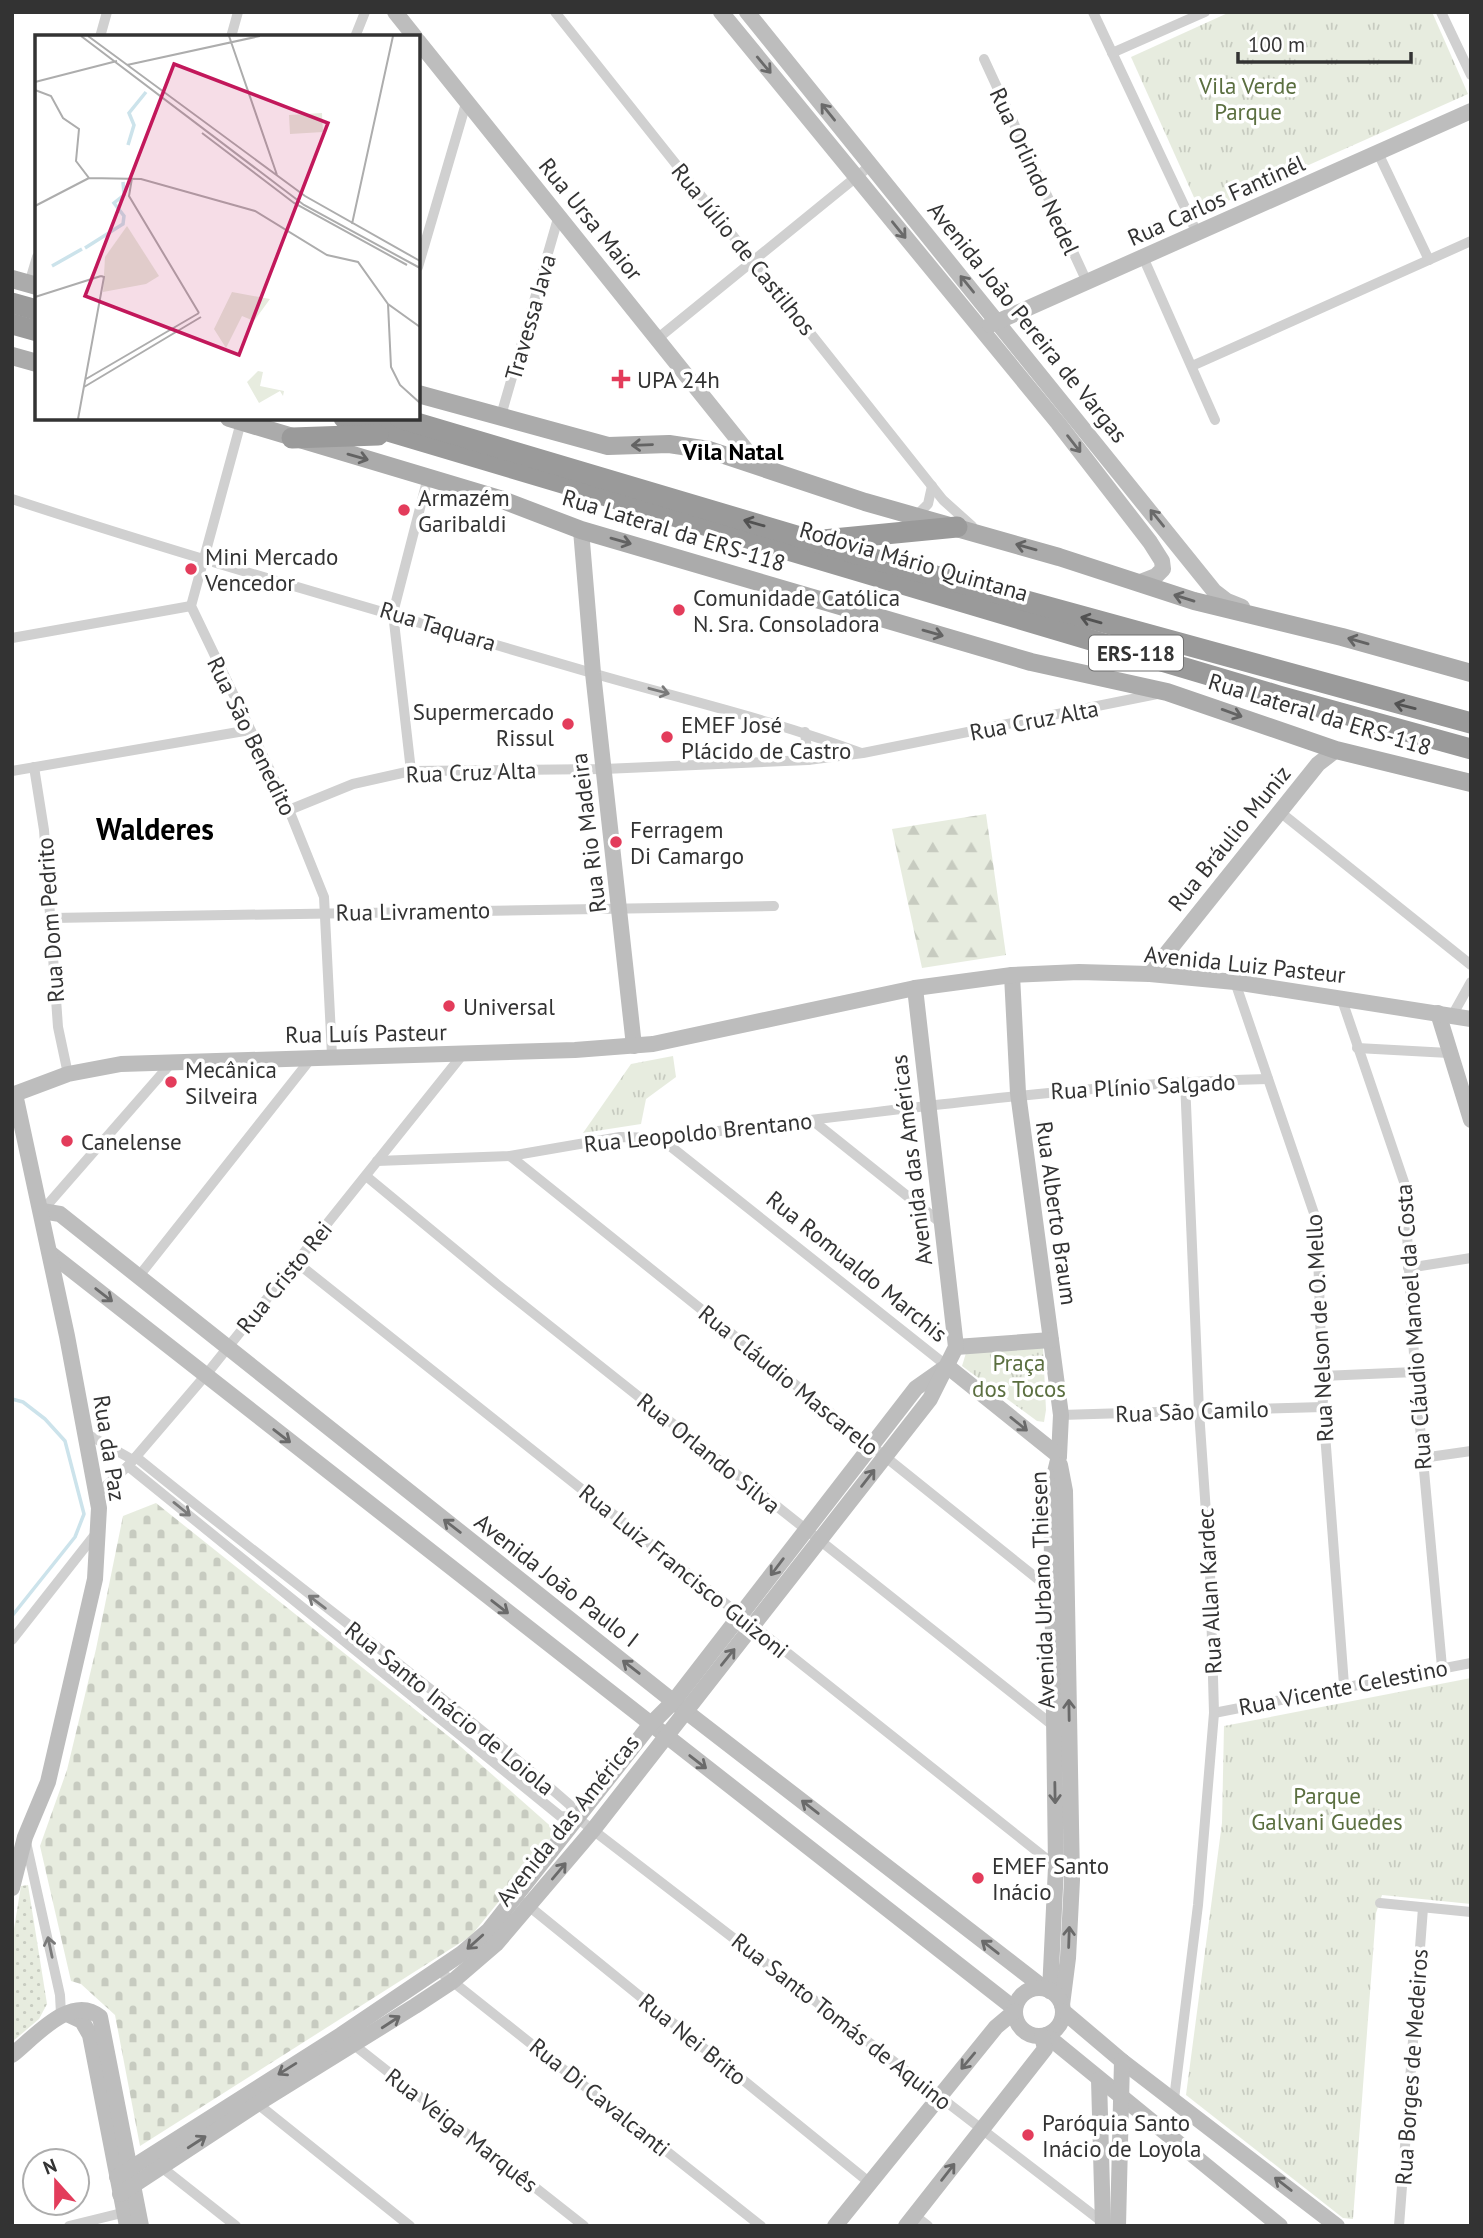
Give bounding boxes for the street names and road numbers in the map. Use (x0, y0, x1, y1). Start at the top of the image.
street label: Rua Orlindo Nedel (984, 83, 1087, 259)
street label: Rua Carlos Fantinél (1123, 148, 1309, 252)
street label: Rua Ursa Maior (533, 152, 649, 286)
street label: Rua Júlio de Castilhos (666, 157, 822, 341)
street label: Avenida João Pereira de Vargas (922, 196, 1134, 448)
street label: Travessa Java (498, 251, 562, 383)
street label: Rua Lateral da ERS-118 (559, 482, 789, 578)
street label: Rodovia Mário Quintana (796, 514, 1032, 608)
street label: Rua Taquara (376, 595, 500, 657)
road number: ERS-118 (1089, 636, 1183, 670)
street label: Rua São Benedito (201, 652, 303, 820)
street label: Rua Lateral da ERS-118 (1205, 666, 1435, 762)
street label: Rua Cruz Alta (967, 693, 1101, 747)
street label: Rua Rio Madeira (564, 751, 612, 915)
street label: Rua Cruz Alta (405, 755, 537, 789)
street label: Rua Bráulio Muniz (1161, 759, 1297, 917)
street label: Rua Dom Pedrito (30, 836, 70, 1004)
street label: Rua Livramento (335, 895, 491, 927)
street label: Avenida Luiz Pasteur (1143, 939, 1347, 989)
street label: Rua Luís Pasteur (285, 1017, 447, 1049)
street label: Avenida das Américas (884, 1053, 938, 1267)
street label: Rua Plínio Salgado (1050, 1067, 1236, 1105)
street label: Rua Leopoldo Brentano (582, 1106, 814, 1158)
street label: Rua Alberto Braum (1030, 1119, 1084, 1307)
street label: Rua Cláudio Manoel da Costa (1389, 1183, 1437, 1471)
street label: Rua Romualdo Marchis (761, 1184, 953, 1348)
street label: Rua Nelson de O. Mello (1299, 1213, 1339, 1443)
street label: Rua Cristo Rei (230, 1215, 338, 1339)
street label: Rua Cláudio Mascarelo (693, 1298, 885, 1462)
street label: Rua Orlando Silva (631, 1386, 787, 1520)
street label: Rua da Paz (87, 1393, 133, 1503)
street label: Rua São Camilo (1115, 1394, 1269, 1428)
street label: Avenida Urbano Thiesen (1023, 1471, 1061, 1709)
street label: Rua Luiz Francisco Guizoni (573, 1478, 795, 1664)
street label: Avenida João Paulo I (469, 1507, 645, 1653)
street label: Rua Allan Kardec (1190, 1507, 1228, 1675)
street label: Rua Santo Inácio de Loiola (339, 1615, 561, 1801)
street label: Rua Vicente Celestino (1236, 1653, 1450, 1721)
street label: Avenida das Américas (489, 1729, 645, 1911)
street label: Rua Santo Tomás de Aquino (726, 1926, 958, 2116)
street label: Rua Borges de Medeiros (1388, 1948, 1434, 2186)
street label: Rua Nei Brito (633, 1987, 753, 2091)
street label: Rua Di Cavalcanti (524, 2031, 676, 2163)
street label: Rua Veiga Marquês (380, 2061, 544, 2199)

